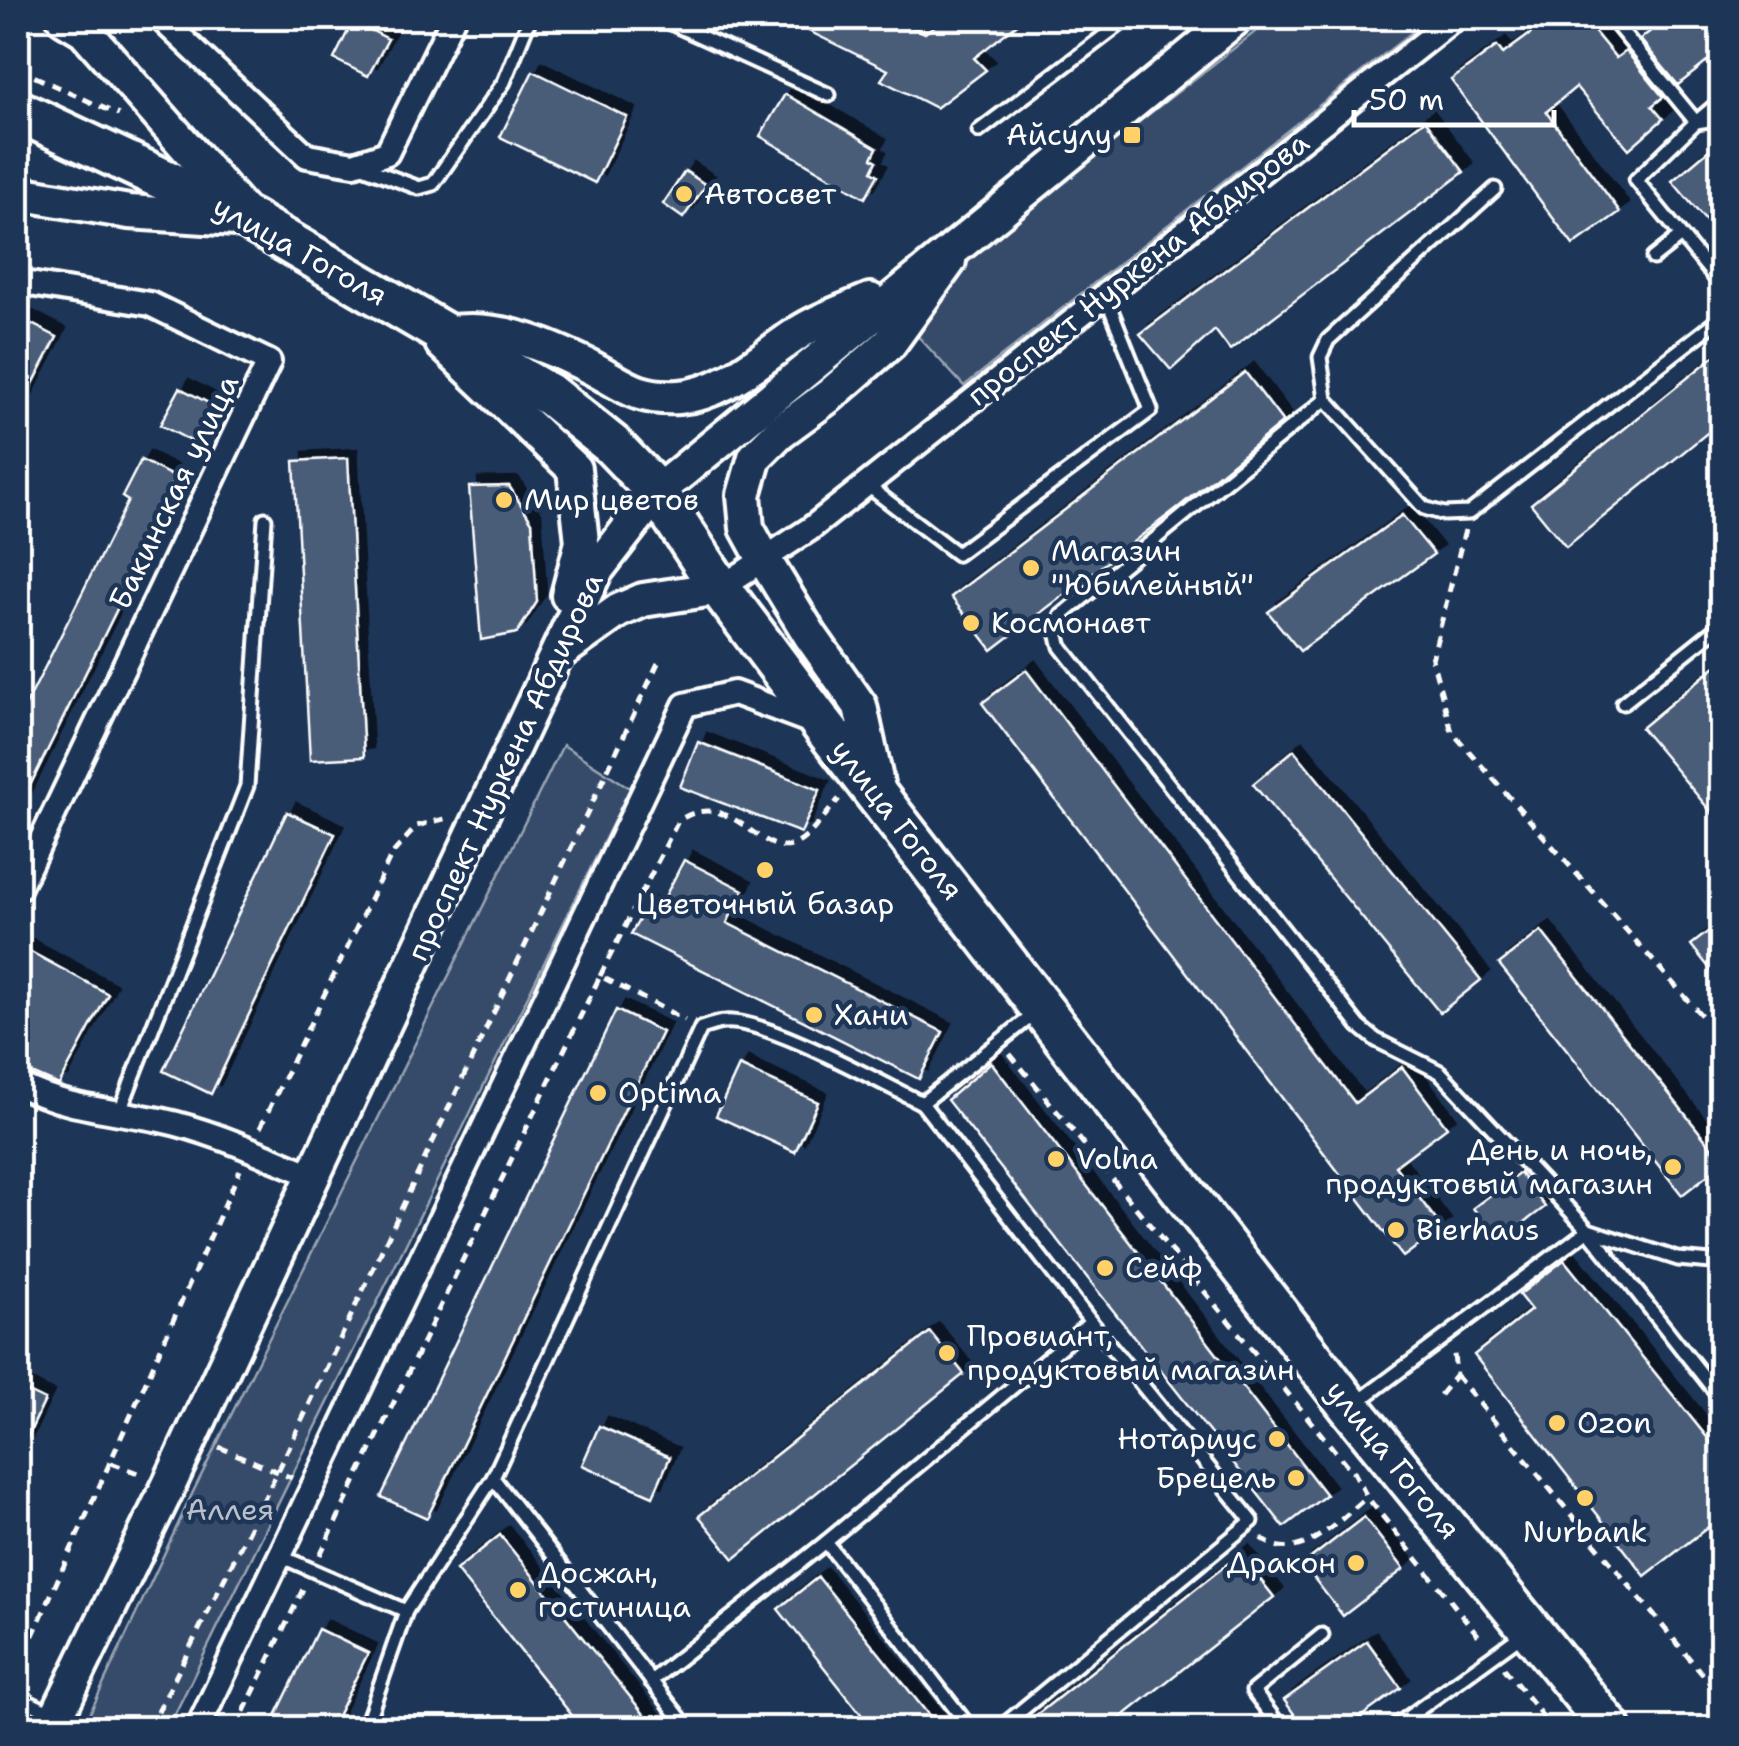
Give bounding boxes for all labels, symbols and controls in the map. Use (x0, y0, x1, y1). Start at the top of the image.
scale bar (1354, 65, 1554, 127)
text: 50 m (1369, 79, 1444, 120)
place label: Айсулу (1006, 114, 1112, 155)
street label: проспект Нуркена Абдирова (958, 122, 1318, 415)
marker: Айсулу (1121, 124, 1143, 146)
place label: Автосвет (704, 173, 837, 214)
marker: Автосвет (673, 183, 695, 205)
street label: улица Гоголя (206, 186, 395, 315)
street label: Бакинская улица (99, 367, 248, 616)
place label: Мир цветов (524, 479, 699, 520)
marker: Мир цветов (493, 489, 515, 511)
place label: Магазин "Юбилейный" (1051, 530, 1254, 605)
marker: Магазин "Юбилейный" (1020, 557, 1042, 579)
street label: проспект Нуркена Абдирова (396, 566, 613, 968)
place label: Космонавт (991, 602, 1151, 643)
marker: Космонавт (960, 612, 982, 634)
street label: улица Гоголя (822, 731, 973, 909)
marker: Цветочный базар (754, 859, 776, 881)
place label: Цветочный базар (636, 883, 894, 924)
place label: Хани (834, 994, 908, 1035)
marker: Хани (803, 1004, 825, 1026)
place label: Optima (618, 1072, 722, 1113)
marker: Optima (587, 1082, 609, 1104)
place label: День и ночь, продуктовый магазин (1325, 1129, 1653, 1204)
place label: Volna (1076, 1138, 1158, 1179)
marker: Volna (1045, 1148, 1067, 1170)
marker: День и ночь, продуктовый магазин (1662, 1156, 1684, 1178)
place label: Bierhaus (1416, 1209, 1540, 1250)
marker: Bierhaus (1385, 1219, 1407, 1241)
place label: Сейф (1125, 1247, 1202, 1288)
marker: Сейф (1094, 1257, 1116, 1279)
place label: Провиант, продуктовый магазин (967, 1315, 1295, 1390)
marker: Провиант, продуктовый магазин (936, 1342, 958, 1364)
street label: улица Гоголя (1316, 1371, 1470, 1548)
place label: Ozon (1577, 1402, 1652, 1443)
marker: Ozon (1546, 1412, 1568, 1434)
place label: Нотариус (1117, 1418, 1257, 1459)
marker: Нотариус (1266, 1428, 1288, 1450)
place label: Брецель (1156, 1457, 1276, 1498)
marker: Брецель (1285, 1467, 1307, 1489)
marker: Nurbank (1574, 1487, 1596, 1509)
park label: Аллея (186, 1489, 274, 1530)
place label: Nurbank (1523, 1511, 1647, 1552)
place label: Дракон (1227, 1542, 1336, 1583)
place label: Досжан, гостиница (538, 1552, 691, 1627)
marker: Дракон (1345, 1552, 1367, 1574)
marker: Досжан, гостиница (507, 1579, 529, 1601)

